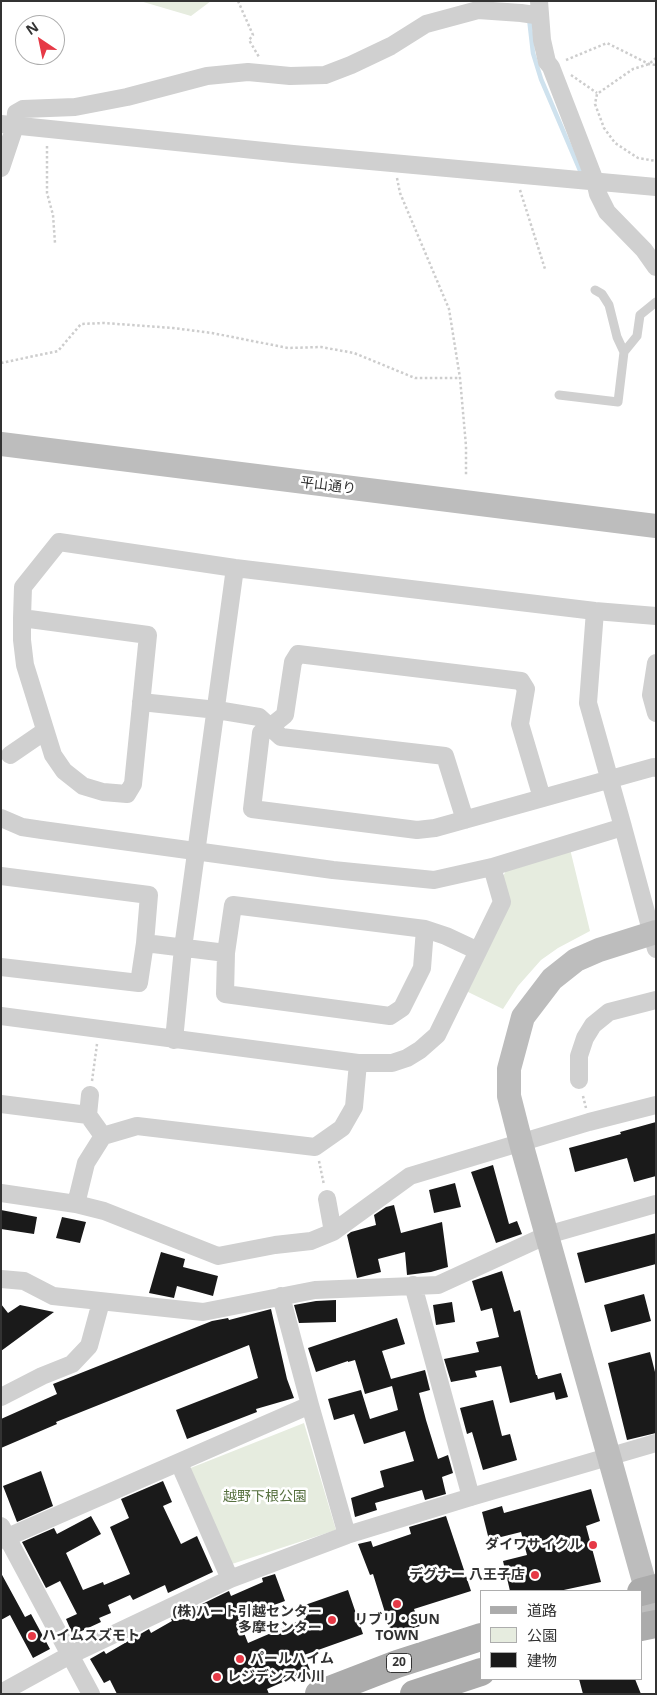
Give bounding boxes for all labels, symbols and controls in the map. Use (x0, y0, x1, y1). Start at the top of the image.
north arrow (15, 15, 65, 65)
text: N (22, 17, 42, 39)
street label: 平山通り (299, 474, 357, 498)
park label: 越野下根公園 (223, 1489, 307, 1505)
place label: ダイワサイクル (485, 1537, 583, 1553)
marker: ダイワサイクル (587, 1539, 599, 1551)
place label: デグナー 八王子店 (409, 1567, 525, 1583)
marker: デグナー 八王子店 (529, 1569, 541, 1581)
legend (480, 1590, 642, 1680)
marker: リブリ・SUN TOWN (391, 1598, 403, 1610)
text: 道路 (527, 1600, 557, 1620)
place label: (株)ハート引越センター 多摩センター (173, 1604, 322, 1636)
place label: リブリ・SUN TOWN (354, 1612, 440, 1644)
marker: (株)ハート引越センター 多摩センター (326, 1614, 338, 1626)
text: 公園 (527, 1625, 557, 1645)
place label: ハイムスズモト (42, 1628, 140, 1644)
marker: ハイムスズモト (26, 1630, 38, 1642)
text: 建物 (527, 1650, 557, 1670)
place label: パールハイム (250, 1651, 334, 1667)
marker: パールハイム (234, 1653, 246, 1665)
road number: 20 (386, 1654, 412, 1672)
place label: レジデンス小川 (227, 1669, 325, 1685)
marker: レジデンス小川 (211, 1671, 223, 1683)

